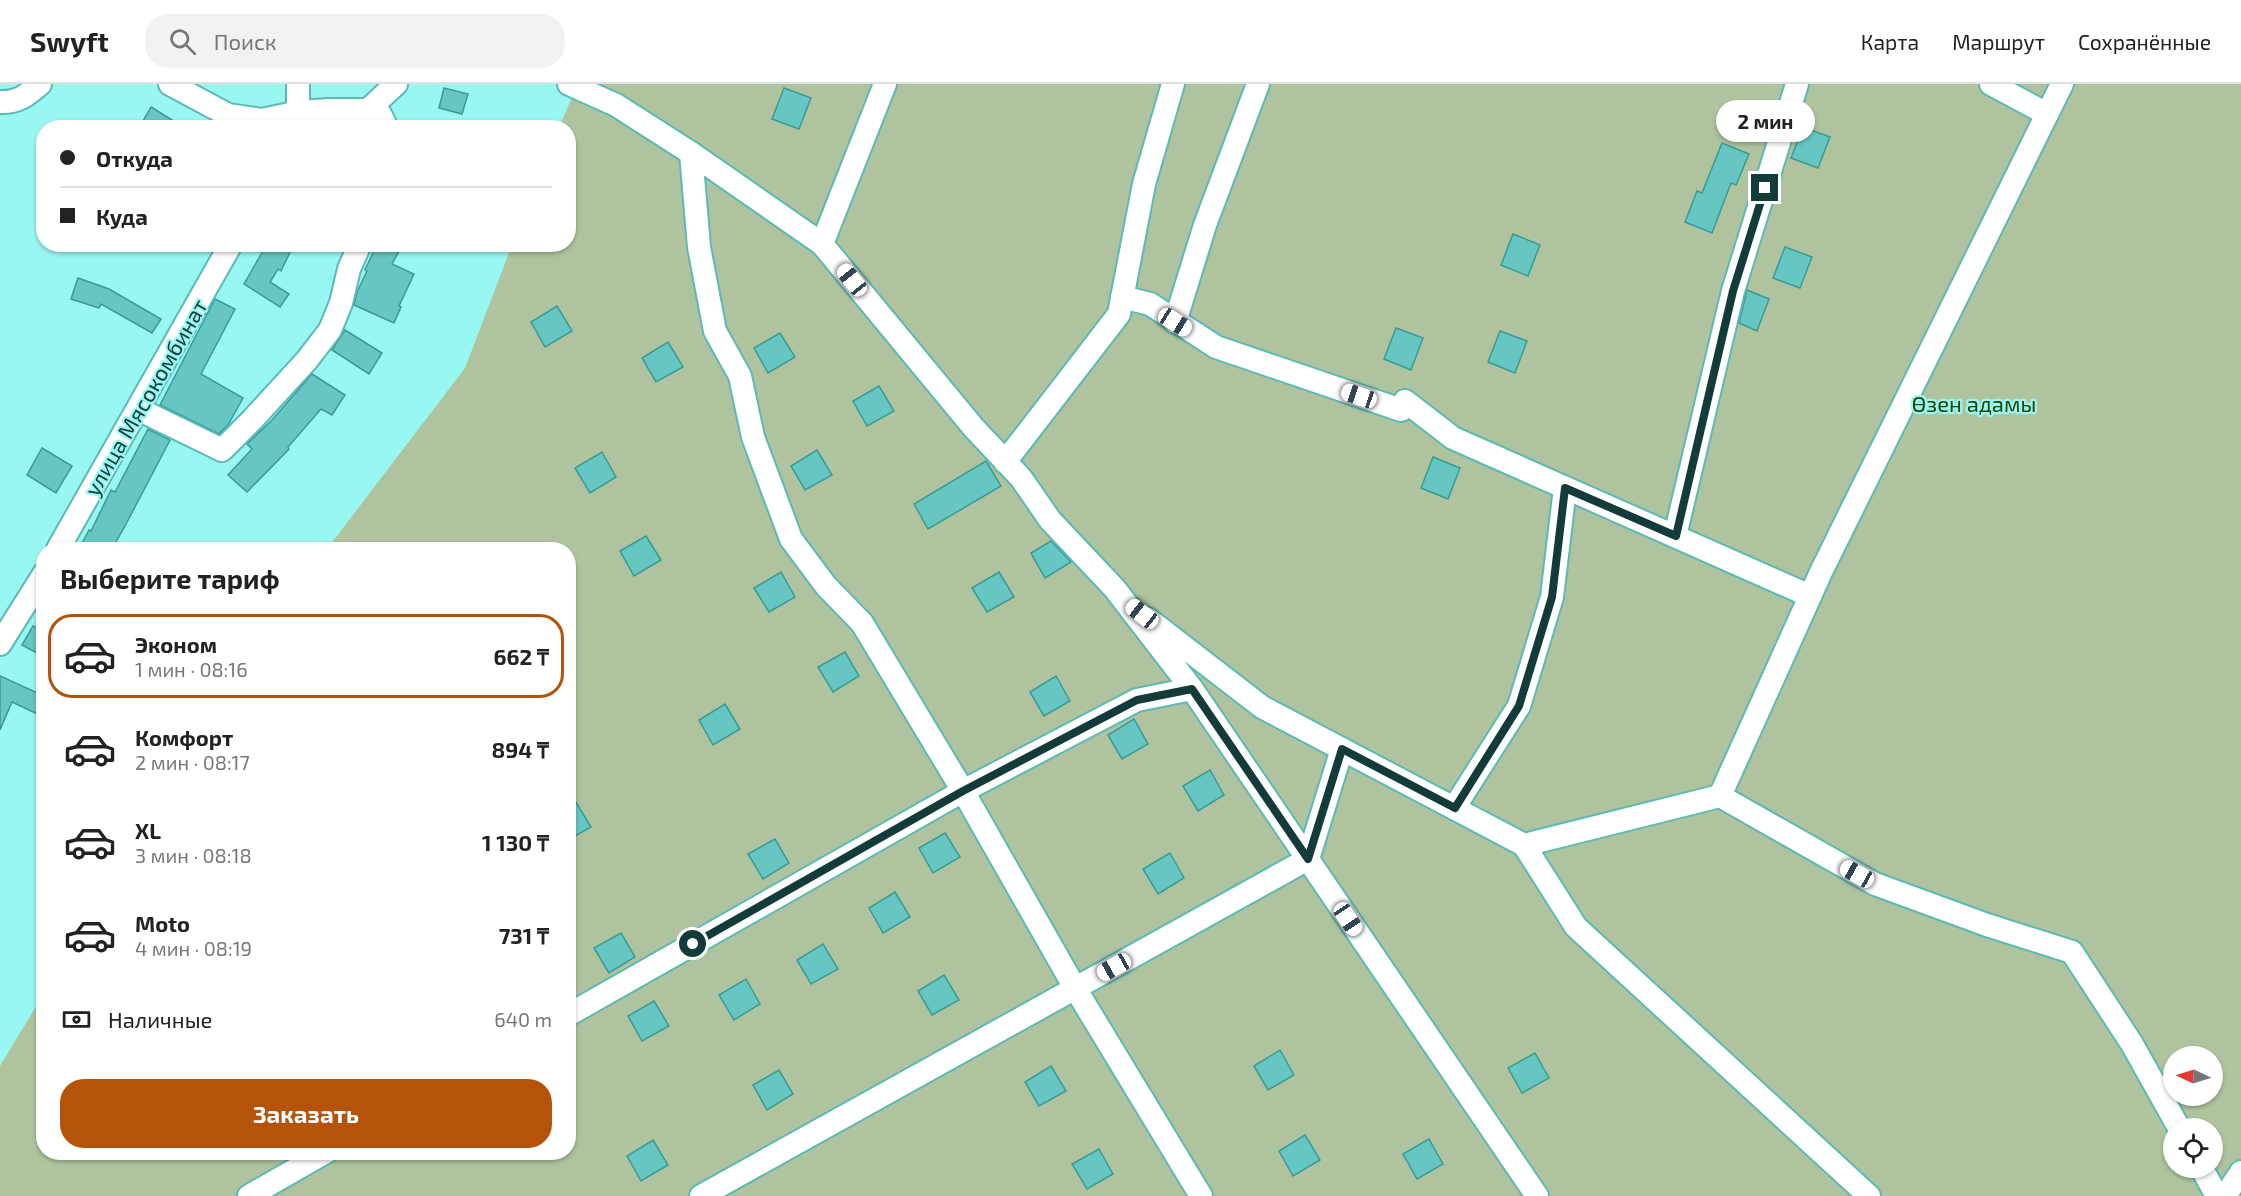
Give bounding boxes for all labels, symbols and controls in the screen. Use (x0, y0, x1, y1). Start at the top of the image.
search box (145, 14, 565, 68)
text: Swyft (30, 24, 109, 58)
icon: search (166, 25, 199, 58)
text: Поиск (214, 28, 277, 54)
text: Карта (1861, 29, 1919, 54)
text: Маршрут (1952, 29, 2045, 54)
text: Сохранённые (2078, 29, 2211, 54)
callout: 2 мин (1716, 101, 1814, 143)
text: 2 мин (1738, 109, 1793, 133)
text: Откуда (96, 145, 173, 171)
route end (1751, 174, 1778, 201)
text: Куда (96, 203, 148, 229)
car (834, 260, 870, 300)
street label: улица Мясокомбинат (78, 294, 213, 500)
car (1155, 305, 1195, 339)
car (1339, 382, 1379, 410)
park label: Өзен адамы (1912, 390, 2036, 416)
text: Выберите тариф (60, 562, 280, 594)
car (1122, 596, 1162, 632)
icon: car (63, 629, 117, 683)
text: Эконом (135, 631, 217, 657)
text: 662 ₸ (493, 643, 549, 669)
text: 1 мин · 08:16 (135, 657, 248, 681)
icon: car (63, 722, 117, 776)
text: Комфорт (135, 724, 233, 750)
text: 894 ₸ (492, 736, 549, 762)
text: 2 мин · 08:17 (135, 750, 250, 774)
icon: car (63, 815, 117, 869)
text: XL (135, 817, 161, 843)
text: 1 130 ₸ (482, 829, 549, 855)
text: 3 мин · 08:18 (135, 843, 252, 867)
car (1837, 857, 1877, 891)
car (1330, 899, 1366, 939)
icon: car (63, 908, 117, 962)
text: Moto (135, 910, 190, 936)
text: 731 ₸ (499, 922, 549, 948)
route start (679, 930, 706, 957)
text: 4 мин · 08:19 (135, 936, 252, 960)
car (1094, 950, 1134, 984)
icon: cash (60, 1003, 93, 1036)
text: Наличные (108, 1006, 212, 1032)
text: 640 m (494, 1007, 552, 1031)
north arrow (2163, 1046, 2223, 1106)
map controls (2163, 1046, 2223, 1178)
button: Заказать (60, 1079, 552, 1148)
button: locate (2163, 1118, 2223, 1178)

